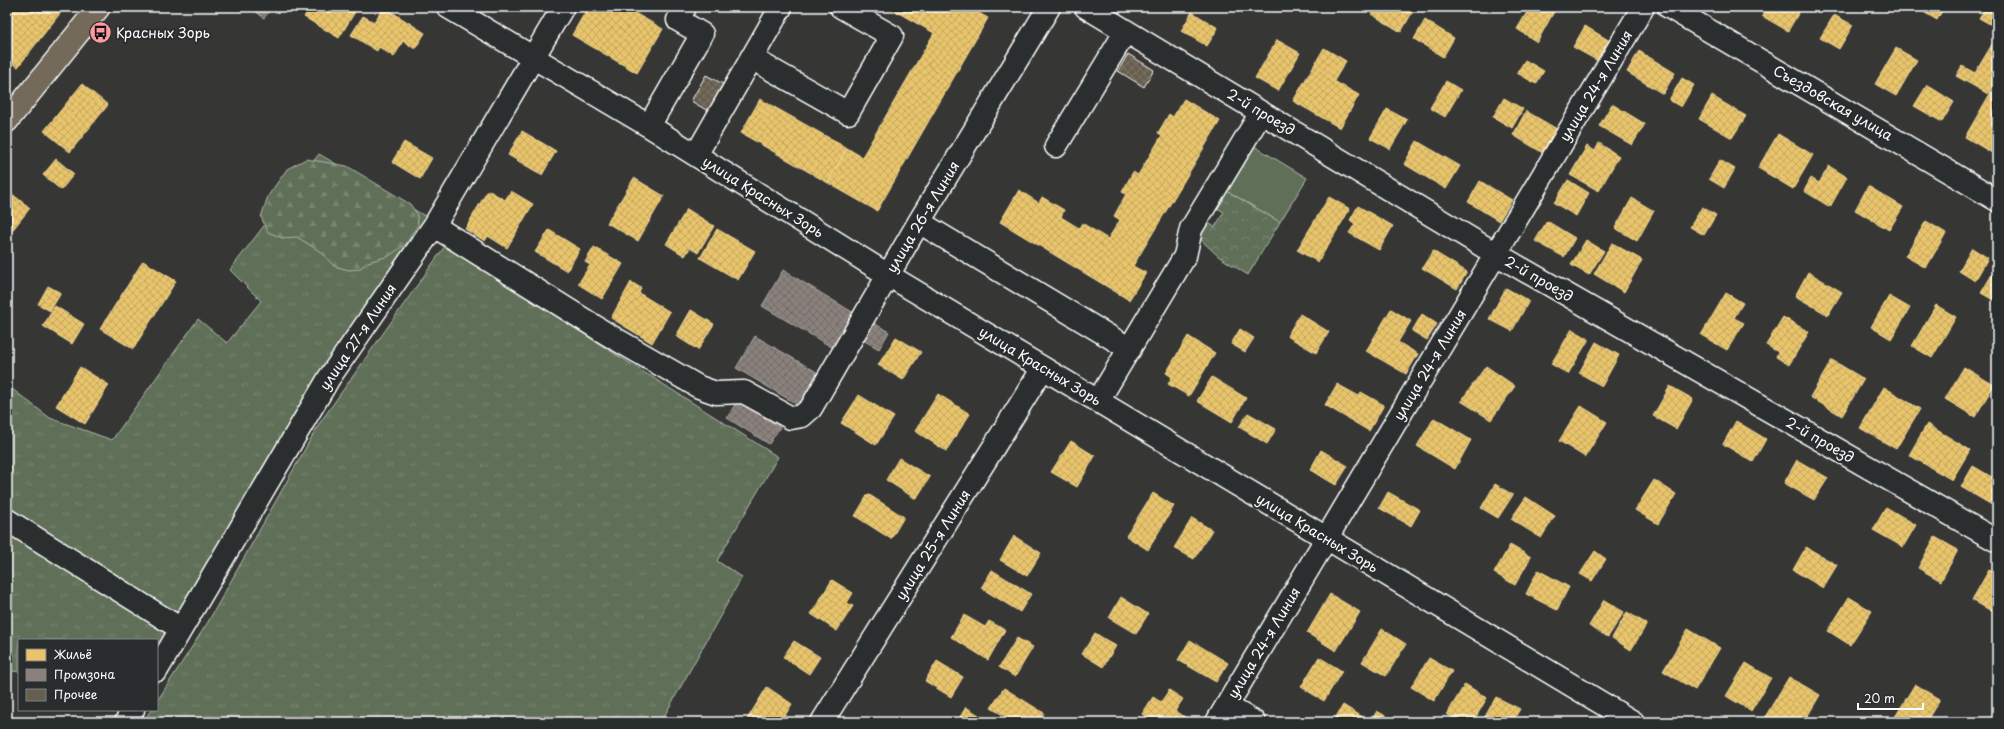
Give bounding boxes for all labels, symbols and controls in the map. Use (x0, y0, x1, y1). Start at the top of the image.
bus stop icon: Красных Зорь (87, 20, 113, 46)
place label: Красных Зорь (116, 22, 210, 43)
street label: улица 24-я Линия (1554, 26, 1637, 145)
street label: Съездовская улица (1770, 60, 1897, 145)
street label: 2-й проезд (1223, 83, 1299, 140)
street label: улица Красных Зорь (699, 151, 828, 242)
street label: улица 26-я Линия (881, 157, 964, 277)
street label: 2-й проезд (1501, 250, 1577, 307)
street label: улица 27-я Линия (314, 279, 401, 394)
street label: улица 24-я Линия (1388, 305, 1471, 424)
street label: улица Красных Зорь (975, 321, 1105, 410)
street label: 2-й проезд (1782, 411, 1858, 468)
street label: улица 25-я Линия (890, 485, 975, 604)
street label: улица Красных Зорь (1252, 488, 1382, 577)
street label: улица 24-я Линия (1222, 583, 1305, 702)
legend (18, 639, 158, 711)
text: Жильё (53, 645, 92, 663)
text: Промзона (54, 665, 116, 683)
text: Прочее (54, 685, 98, 703)
scale bar (1858, 685, 1923, 711)
text: 20 m (1864, 689, 1895, 707)

